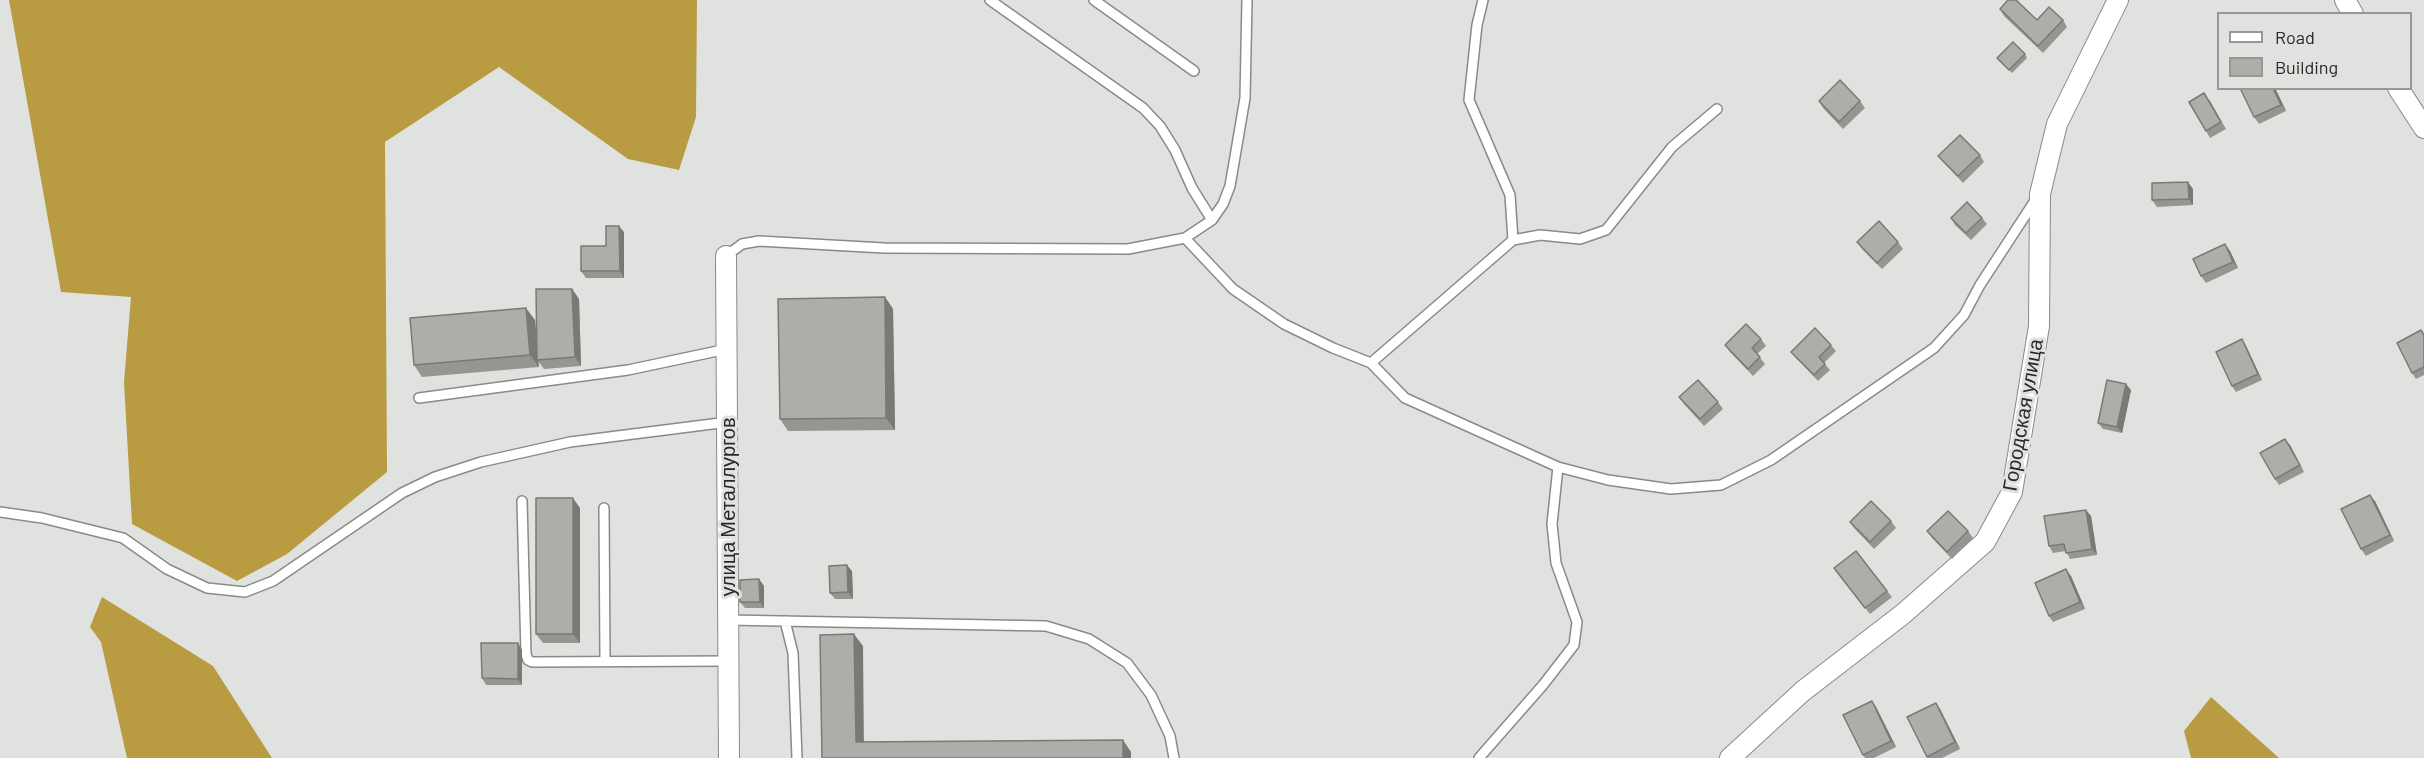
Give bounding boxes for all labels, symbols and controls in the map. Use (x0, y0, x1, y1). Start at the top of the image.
legend (2217, 12, 2412, 90)
text: Road (2275, 26, 2315, 48)
text: Building (2275, 56, 2338, 78)
street label: Городская улица (1998, 337, 2048, 493)
street label: улица Металлургов (716, 417, 740, 597)

